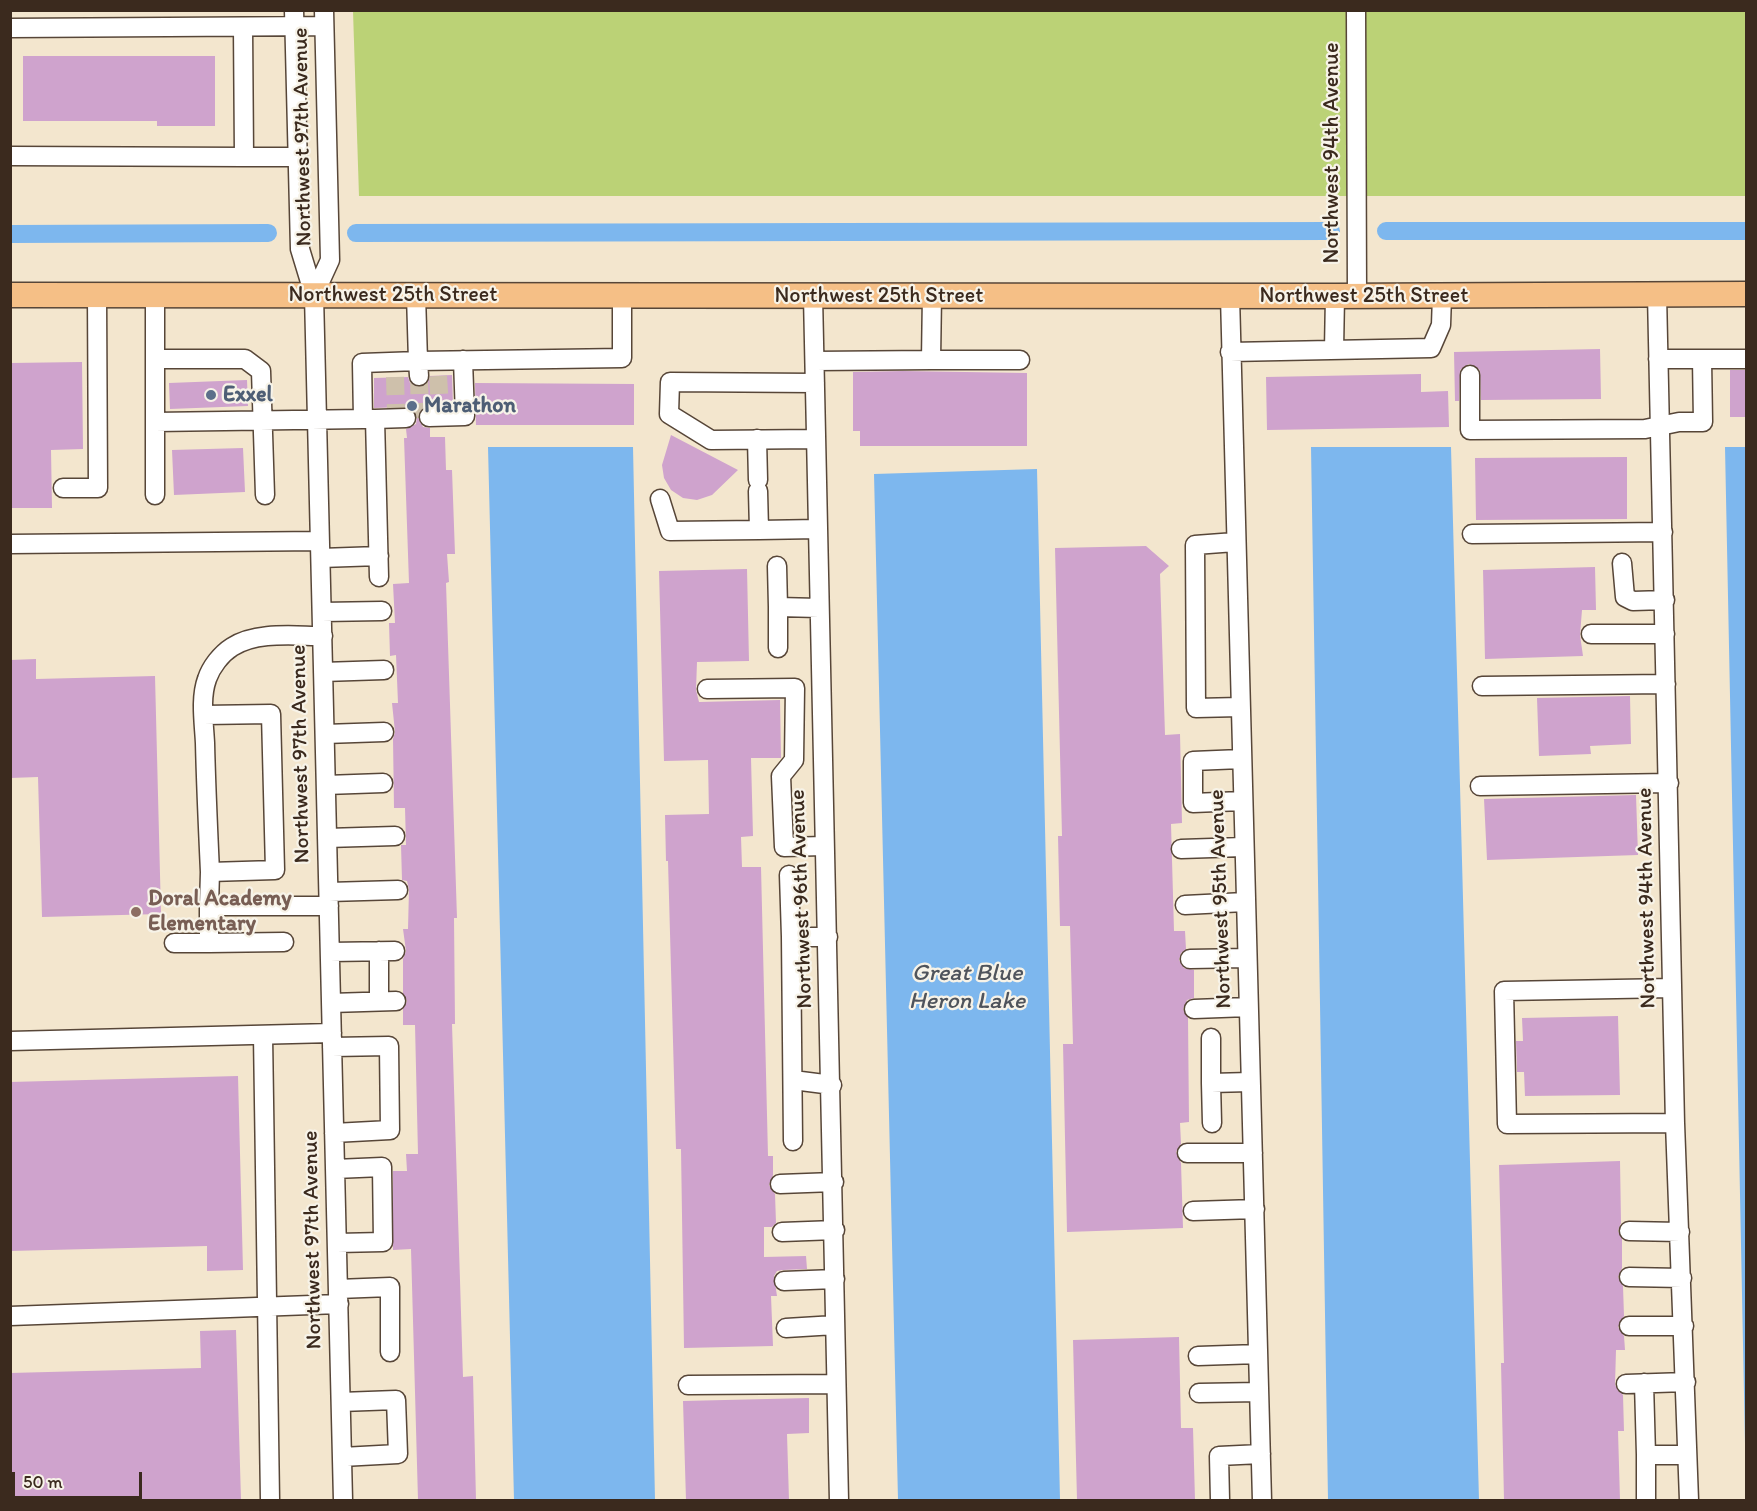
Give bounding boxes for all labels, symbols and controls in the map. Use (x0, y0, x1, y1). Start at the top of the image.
street label: Northwest 97th Avenue (288, 27, 318, 247)
street label: Northwest 94th Avenue (1319, 42, 1345, 264)
street label: Northwest 25th Street (289, 282, 497, 308)
street label: Northwest 25th Street (775, 283, 983, 309)
street label: Northwest 25th Street (1260, 283, 1468, 309)
place label: Exxel (223, 382, 273, 408)
marker: Exxel (204, 388, 218, 402)
place label: Marathon (424, 393, 516, 419)
marker: Marathon (405, 399, 419, 413)
street label: Northwest 97th Avenue (286, 644, 316, 864)
street label: Northwest 94th Avenue (1632, 787, 1662, 1009)
street label: Northwest 96th Avenue (785, 789, 819, 1009)
street label: Northwest 95th Avenue (1204, 789, 1238, 1009)
place label: Doral Academy Elementary (148, 886, 291, 938)
marker: Doral Academy Elementary (129, 905, 143, 919)
water label: Great Blue Heron Lake (909, 960, 1025, 1016)
street label: Northwest 97th Avenue (298, 1130, 328, 1350)
scale bar (15, 1460, 146, 1498)
text: 50 m (23, 1471, 63, 1493)

